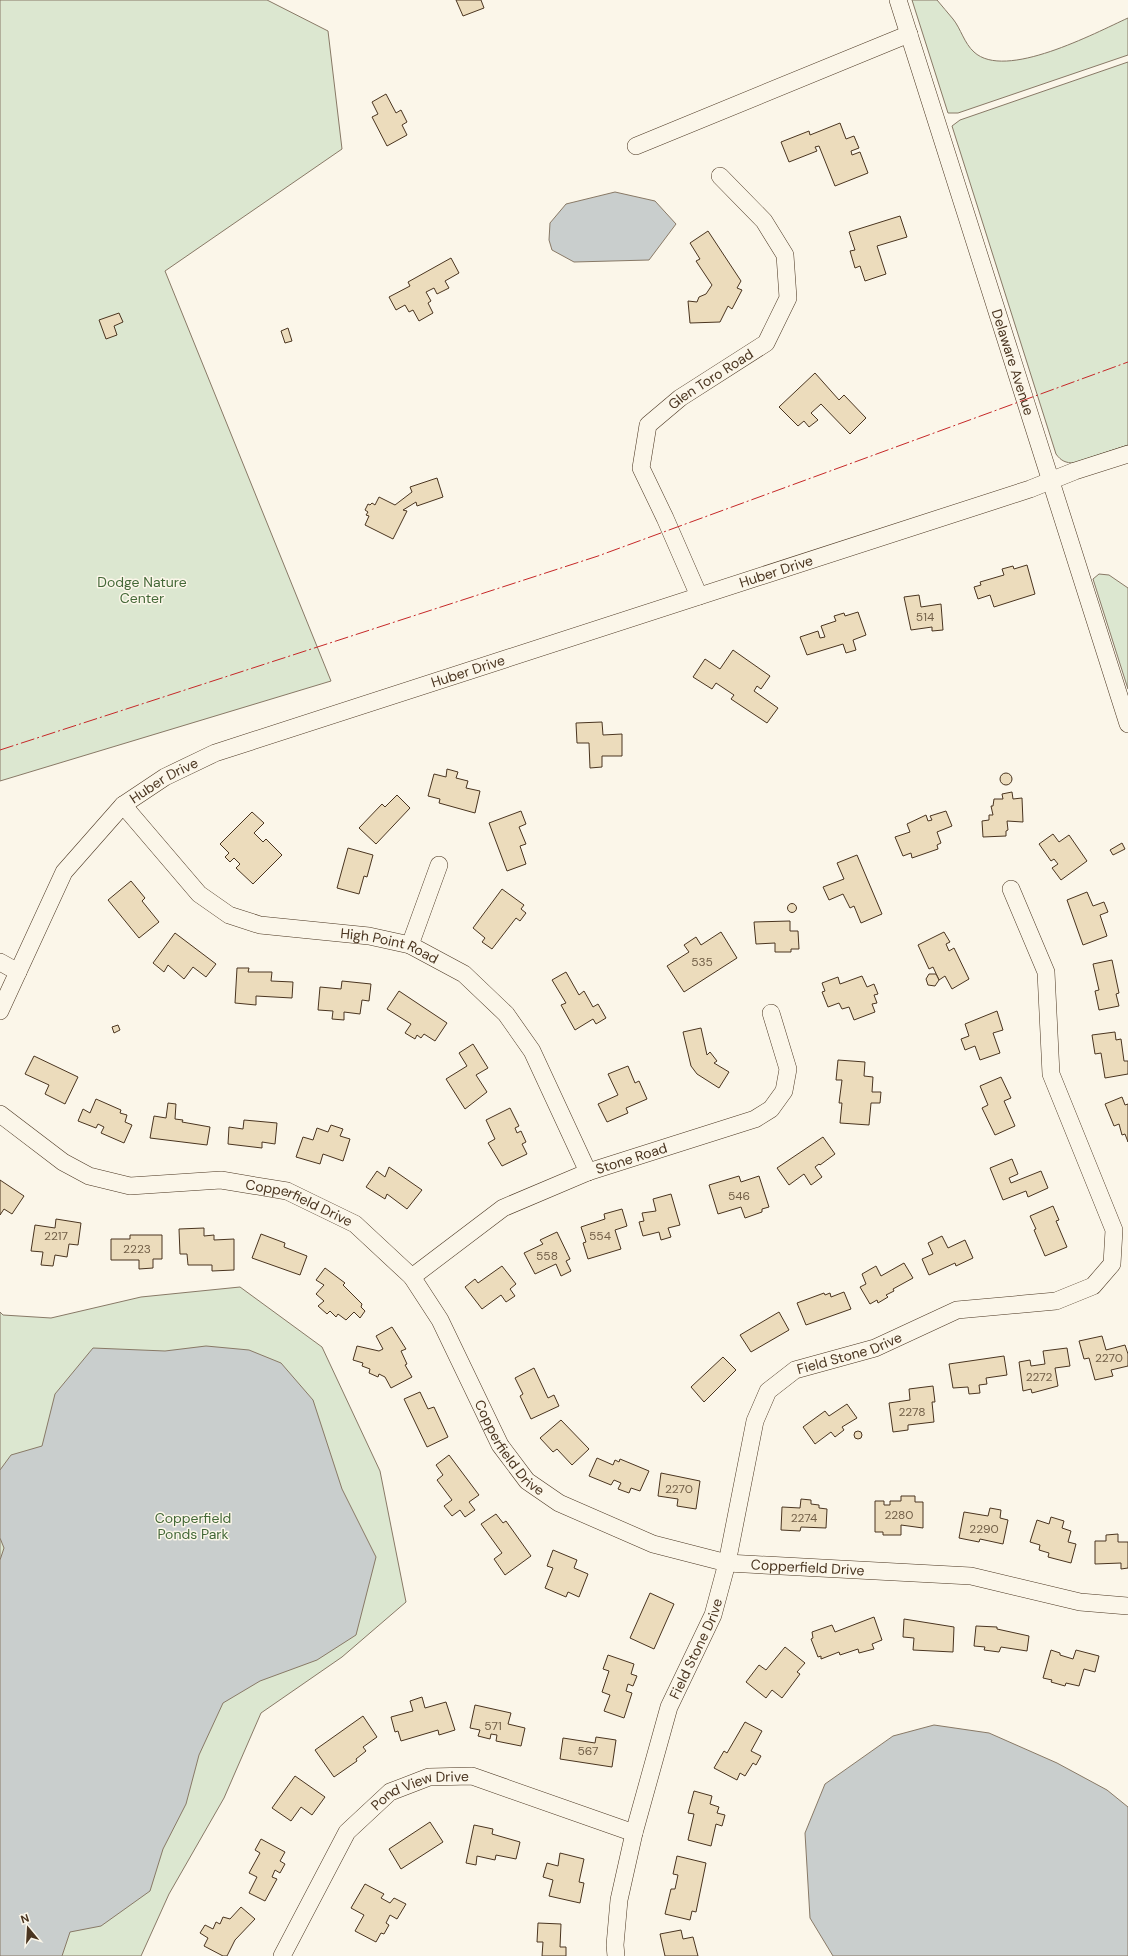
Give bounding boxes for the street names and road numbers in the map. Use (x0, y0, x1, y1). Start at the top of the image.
street label: Delaware Avenue (988, 307, 1038, 418)
street label: Glen Toro Road (664, 345, 756, 413)
street label: Huber Drive (737, 551, 815, 592)
street label: Huber Drive (429, 651, 507, 691)
street label: Huber Drive (126, 754, 201, 807)
street label: High Point Road (340, 924, 442, 968)
street label: Stone Road (593, 1138, 669, 1178)
street label: Copperfield Drive (244, 1175, 356, 1230)
street label: Field Stone Drive (795, 1328, 905, 1378)
street label: Copperfield Drive (471, 1397, 548, 1499)
street label: Copperfield Drive (750, 1555, 865, 1579)
street label: Field Stone Drive (665, 1596, 726, 1702)
street label: Pond View Drive (367, 1767, 469, 1814)

